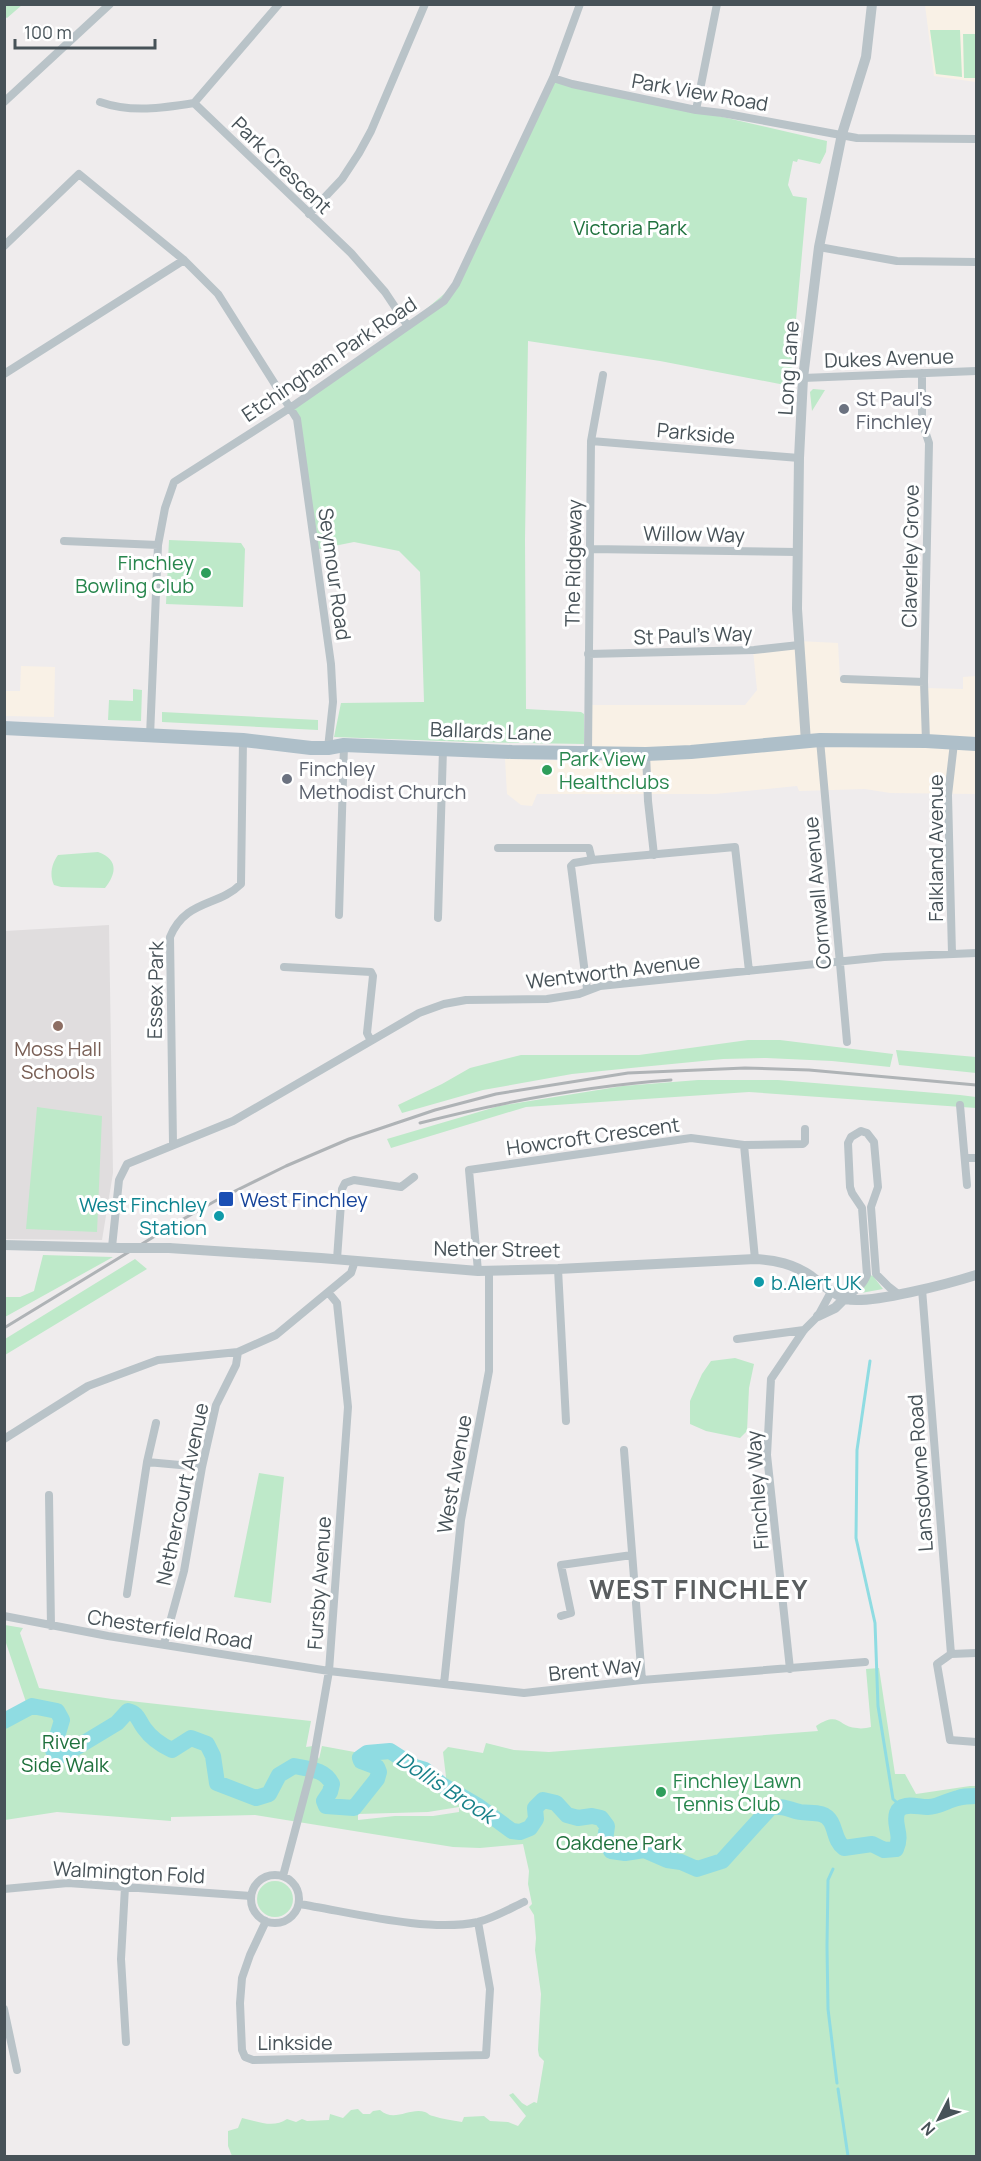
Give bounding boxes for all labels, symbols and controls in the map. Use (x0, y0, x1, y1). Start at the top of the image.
scale bar (15, 12, 154, 50)
text: 100 m (24, 20, 72, 44)
street label: Park View Road (630, 67, 770, 117)
street label: Park Crescent (226, 110, 338, 220)
park label: Victoria Park (573, 214, 688, 241)
street label: Etchingham Park Road (236, 290, 422, 428)
street label: Long Lane (771, 320, 805, 416)
street label: Dukes Avenue (824, 342, 954, 374)
place label: St Paul's Finchley (856, 385, 933, 435)
marker: St Paul's Finchley (837, 402, 851, 416)
street label: Parkside (656, 416, 736, 450)
street label: Claverley Grove (895, 484, 925, 628)
street label: The Ridgeway (558, 499, 588, 627)
street label: Seymour Road (312, 506, 358, 642)
street label: Willow Way (643, 520, 746, 548)
place label: Finchley Bowling Club (75, 549, 194, 599)
marker: Finchley Bowling Club (199, 566, 213, 580)
street label: St Paul's Way (633, 619, 753, 651)
street label: Ballards Lane (430, 715, 552, 747)
place label: Park View Healthclubs (559, 745, 669, 795)
place label: Finchley Methodist Church (299, 755, 466, 805)
marker: Park View Healthclubs (540, 763, 554, 777)
marker: Finchley Methodist Church (280, 772, 294, 786)
street label: Falkland Avenue (922, 774, 949, 922)
street label: Cornwall Avenue (797, 816, 837, 970)
street label: Essex Park (141, 940, 169, 1039)
street label: Wentworth Avenue (524, 947, 702, 995)
marker: Moss Hall Schools (51, 1019, 65, 1033)
place label: Moss Hall Schools (14, 1035, 102, 1085)
street label: Howcroft Crescent (505, 1110, 681, 1162)
place label: West Finchley (240, 1186, 368, 1213)
marker: West Finchley (217, 1190, 235, 1208)
place label: West Finchley Station (79, 1191, 207, 1241)
marker: West Finchley Station (212, 1209, 226, 1223)
street label: Nether Street (433, 1234, 561, 1264)
place label: b.Alert UK (771, 1269, 862, 1296)
marker: b.Alert UK (752, 1275, 766, 1289)
street label: Lansdowne Road (901, 1394, 939, 1552)
street label: Nethercourt Avenue (149, 1400, 215, 1588)
street label: West Avenue (430, 1412, 478, 1536)
street label: Finchley Way (739, 1429, 775, 1550)
street label: Fursby Avenue (301, 1515, 337, 1651)
district label: WEST FINCHLEY (589, 1571, 809, 1607)
street label: Chesterfield Road (86, 1603, 254, 1655)
street label: Brent Way (547, 1651, 643, 1687)
park label: River Side Walk (21, 1728, 110, 1778)
water label: Dollis Brook (391, 1745, 503, 1831)
place label: Finchley Lawn Tennis Club (673, 1767, 801, 1817)
marker: Finchley Lawn Tennis Club (654, 1785, 668, 1799)
park label: Oakdene Park (556, 1829, 683, 1856)
street label: Walmington Fold (52, 1855, 206, 1889)
street label: Linkside (257, 2029, 333, 2056)
north arrow (909, 2089, 969, 2149)
text: N (916, 2117, 940, 2141)

